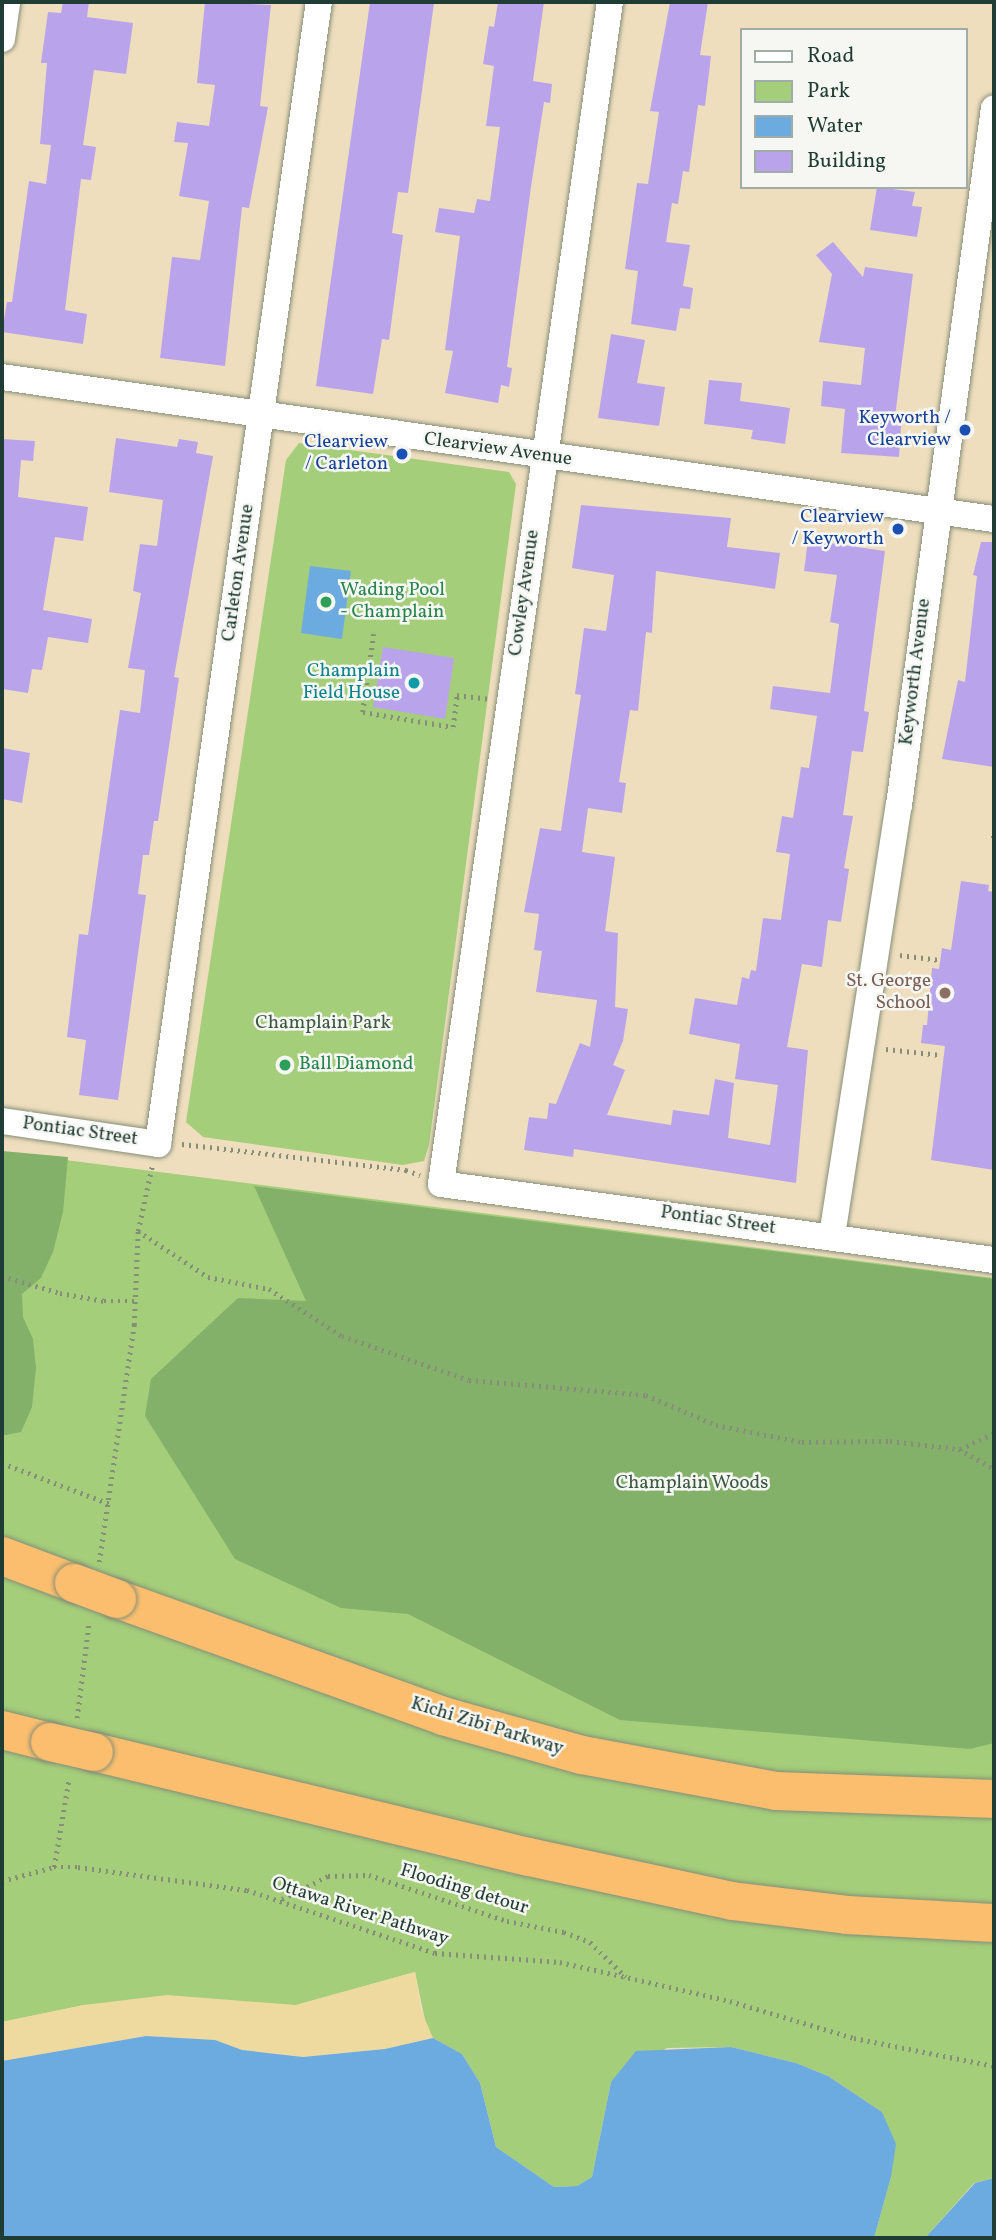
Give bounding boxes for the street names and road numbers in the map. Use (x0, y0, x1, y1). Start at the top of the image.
street label: Clearview Avenue (422, 428, 574, 472)
street label: Carleton Avenue (218, 503, 260, 643)
street label: Cowley Avenue (505, 528, 545, 658)
street label: Keyworth Avenue (896, 597, 936, 747)
street label: Pontiac Street (21, 1113, 139, 1151)
street label: Pontiac Street (659, 1202, 777, 1240)
street label: Kichi Zībī Parkway (408, 1693, 566, 1761)
street label: Flooding detour (397, 1860, 531, 1920)
street label: Ottawa River Pathway (269, 1873, 451, 1951)

